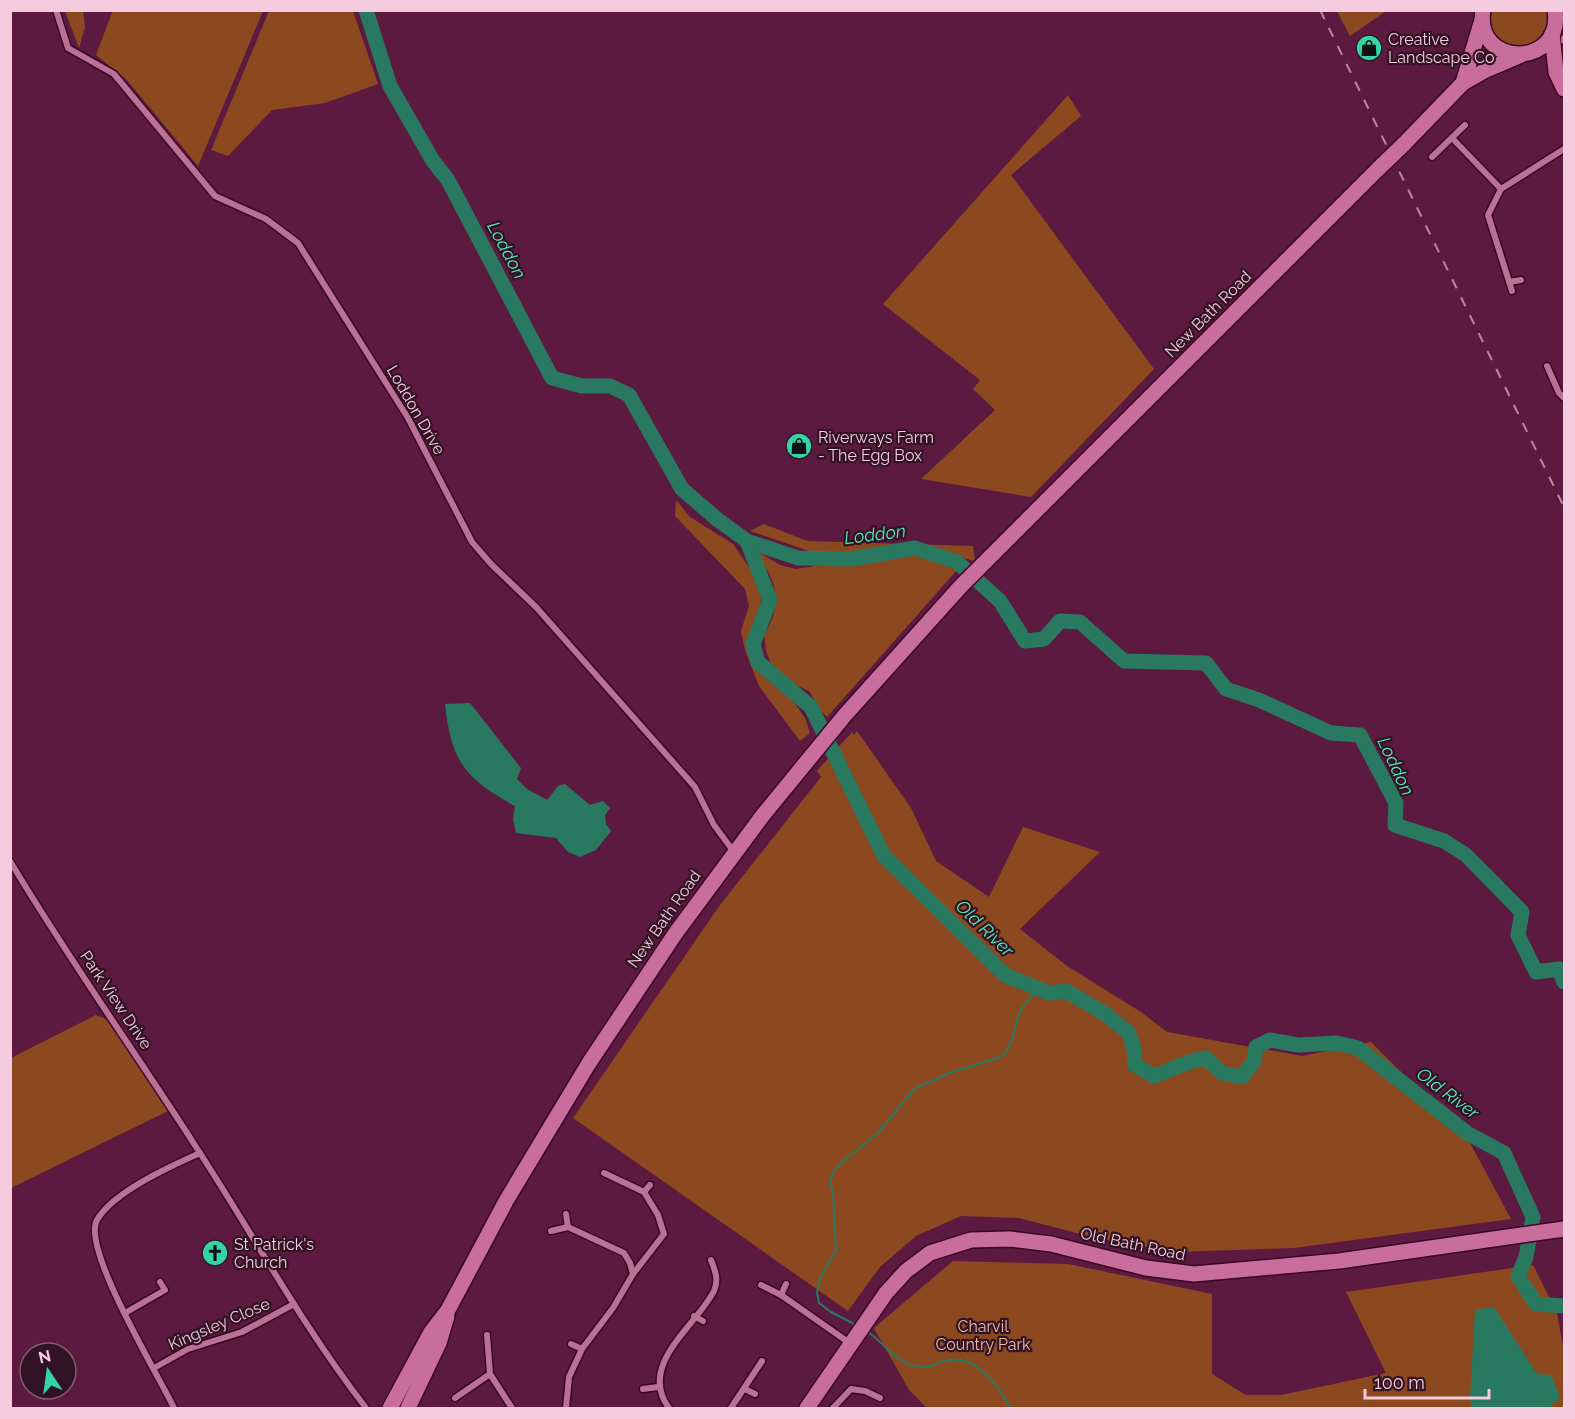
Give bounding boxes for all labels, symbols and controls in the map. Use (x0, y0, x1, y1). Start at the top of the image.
place label: Creative Landscape Co (1388, 30, 1494, 67)
shop icon: Creative Landscape Co (1354, 33, 1384, 63)
water label: Loddon (483, 218, 531, 282)
street label: New Bath Road (1161, 267, 1255, 361)
street label: Loddon Drive (383, 362, 449, 458)
place label: Riverways Farm - The Egg Box (818, 428, 934, 465)
shop icon: Riverways Farm - The Egg Box (784, 431, 814, 461)
water label: Loddon (843, 520, 907, 548)
water label: Loddon (1373, 734, 1419, 798)
street label: New Bath Road (623, 867, 705, 971)
water label: Old River (952, 895, 1019, 961)
street label: Park View Drive (76, 947, 156, 1053)
water label: Old River (1413, 1063, 1484, 1124)
street label: Old Bath Road (1079, 1224, 1187, 1264)
place label: St Patrick's Church (234, 1235, 314, 1272)
church icon: St Patrick's Church (200, 1238, 230, 1268)
street label: Kingsley Close (165, 1294, 273, 1354)
park label: Charvil Country Park (935, 1317, 1031, 1354)
north arrow (18, 1341, 78, 1401)
text: N (37, 1346, 53, 1368)
scale bar (1365, 1362, 1490, 1400)
text: 100 m (1374, 1372, 1425, 1393)

